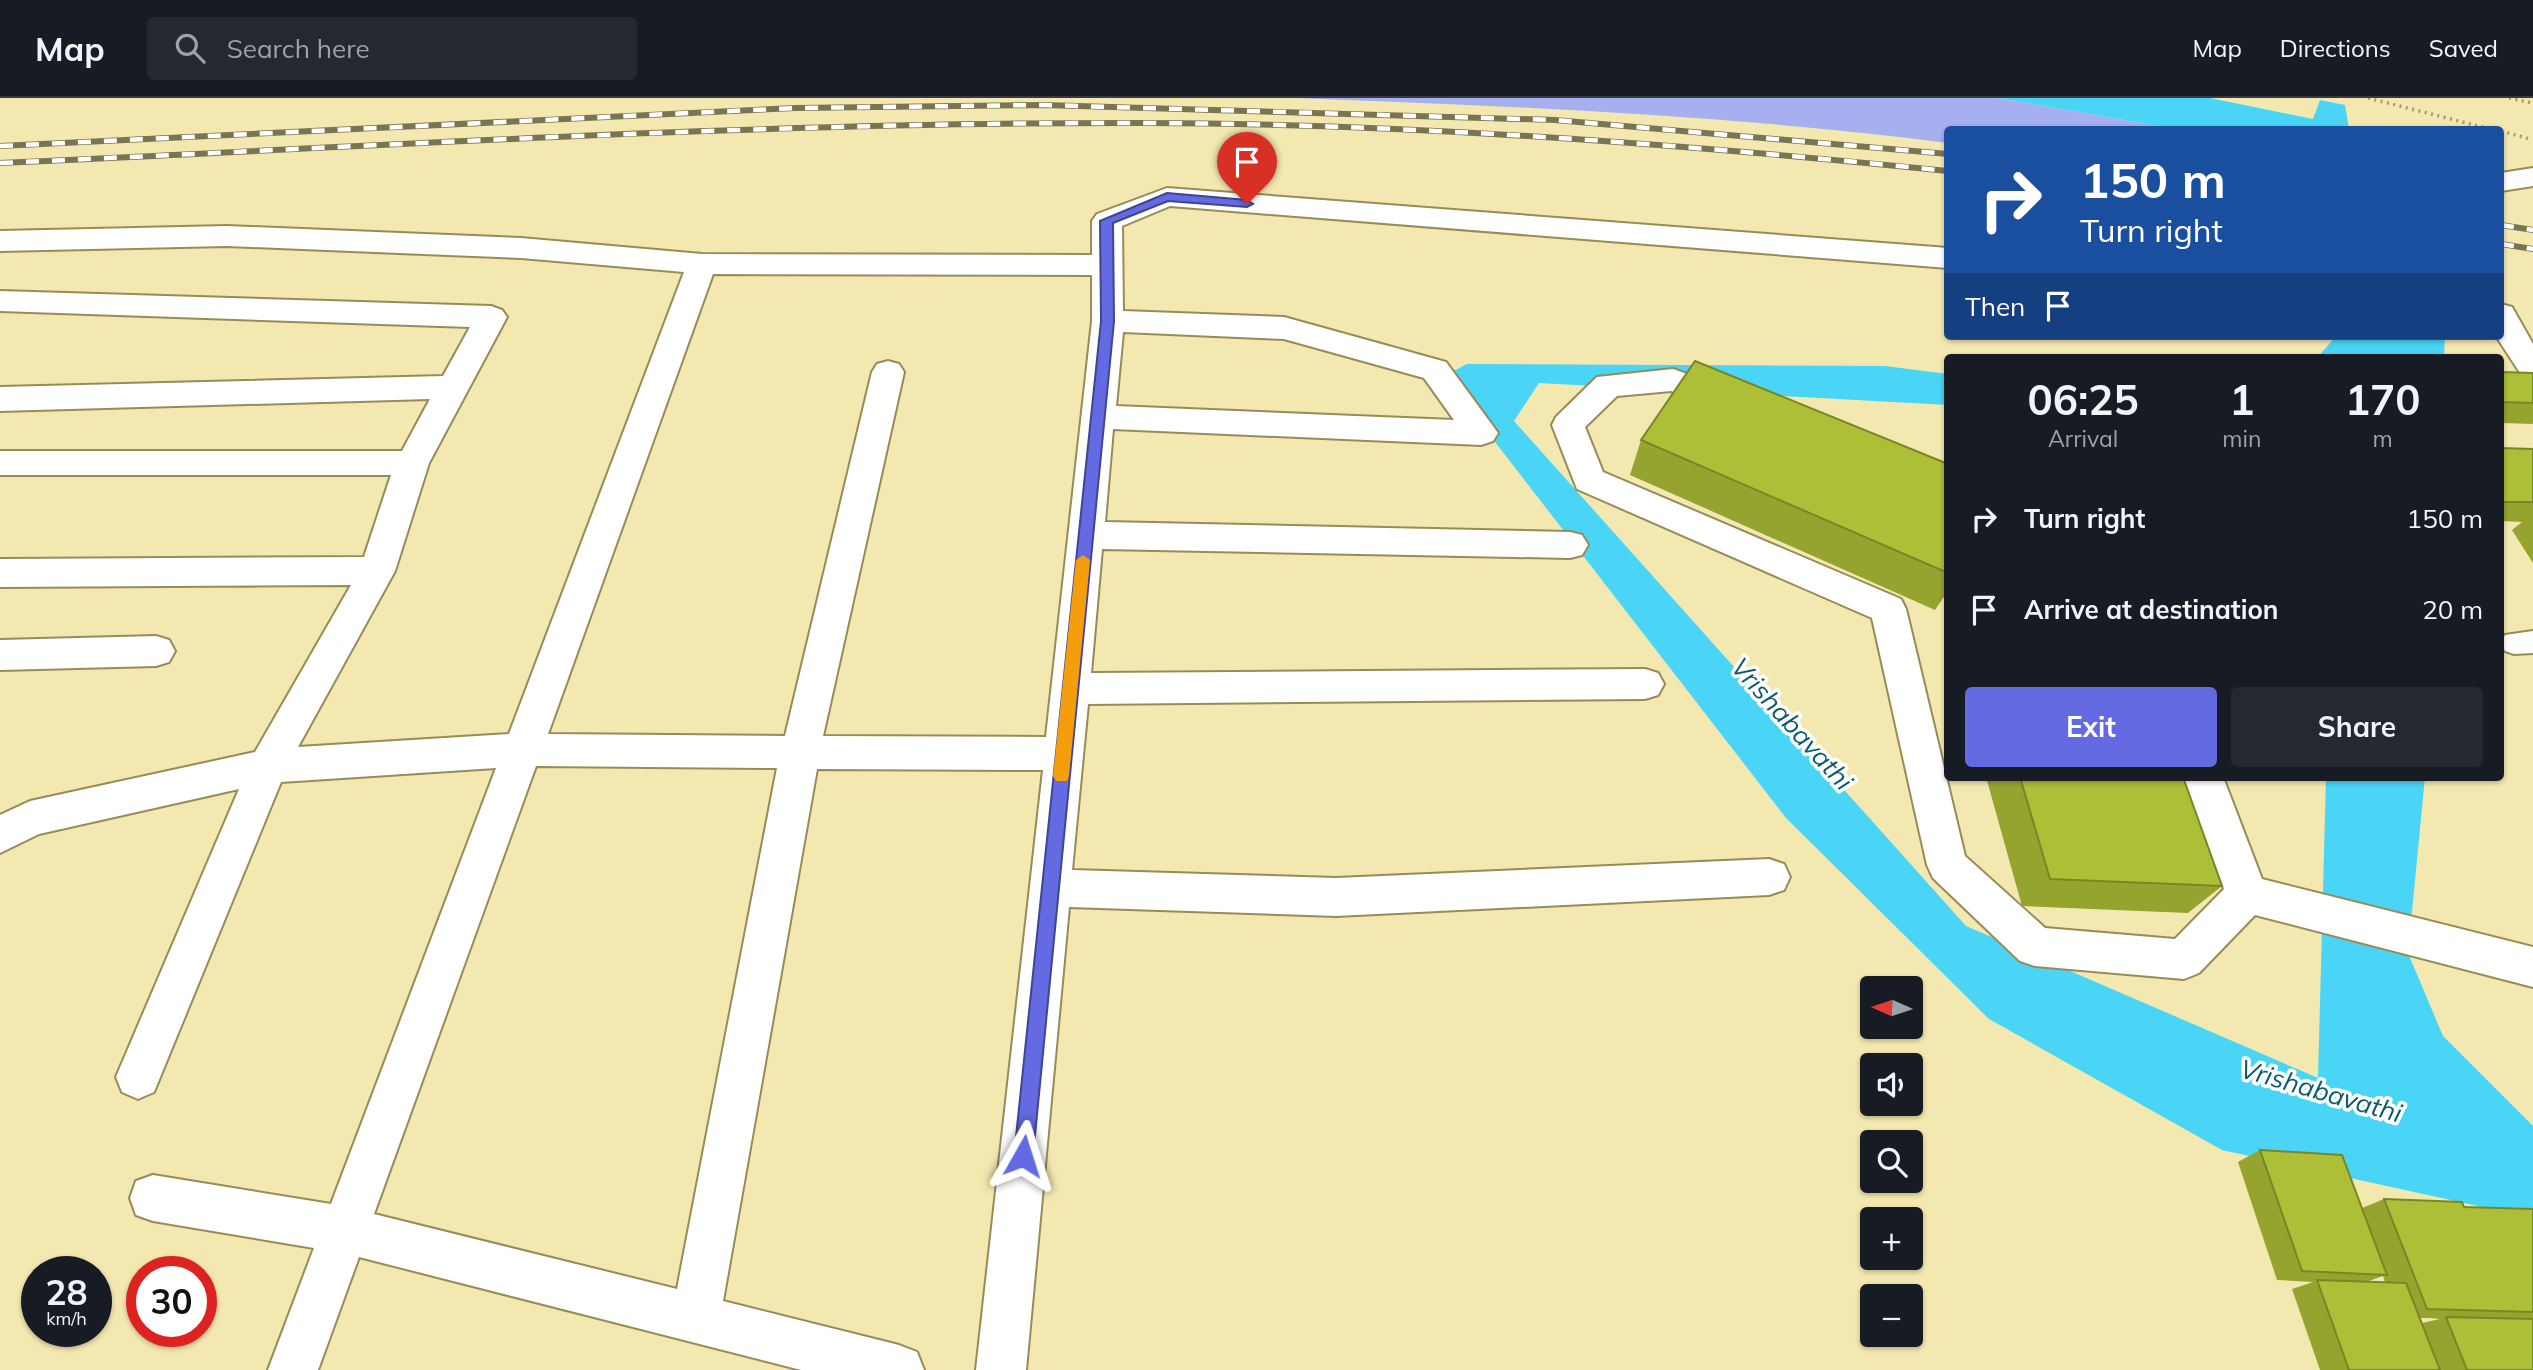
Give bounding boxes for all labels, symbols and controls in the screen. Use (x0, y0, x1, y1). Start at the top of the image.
search box (147, 17, 637, 80)
text: Map (35, 28, 105, 69)
icon: search (171, 29, 209, 67)
text: Search here (227, 32, 370, 65)
text: Map (2192, 33, 2242, 63)
text: Directions (2280, 33, 2391, 63)
text: Saved (2429, 33, 2498, 63)
pin (1217, 132, 1277, 204)
icon: arrive (1228, 143, 1266, 181)
text: 150 m (2080, 149, 2226, 210)
icon: right (1965, 154, 2056, 245)
text: Turn right (2080, 210, 2223, 250)
icon: arrive (2039, 287, 2077, 325)
text: Then (1965, 290, 2025, 323)
text: 06:25 (2028, 373, 2139, 426)
text: 1 (2229, 373, 2254, 426)
text: 170 (2345, 373, 2420, 426)
text: Arrival (2048, 424, 2118, 453)
text: min (2222, 424, 2261, 453)
text: m (2373, 424, 2393, 453)
icon: right (1965, 500, 2003, 538)
text: Turn right (2024, 502, 2145, 535)
text: 150 m (2407, 502, 2483, 535)
icon: arrive (1965, 591, 2003, 629)
text: Arrive at destination (2024, 593, 2279, 626)
text: 20 m (2422, 593, 2483, 626)
water label: Vrishabavathi (1724, 651, 1861, 797)
button: Exit (1965, 687, 2217, 767)
button: Share (2231, 687, 2483, 767)
north arrow (1860, 976, 1923, 1040)
map controls (1860, 976, 1923, 1347)
water label: Vrishabavathi (2236, 1052, 2407, 1130)
button: sound (1860, 1053, 1923, 1116)
position arrow (986, 1119, 1060, 1193)
button: search (1860, 1130, 1923, 1193)
button: + (1860, 1207, 1923, 1270)
speed limit sign: 30 (126, 1256, 217, 1347)
text: 28 (45, 1270, 88, 1314)
button: − (1860, 1284, 1923, 1347)
text: km/h (46, 1307, 87, 1330)

